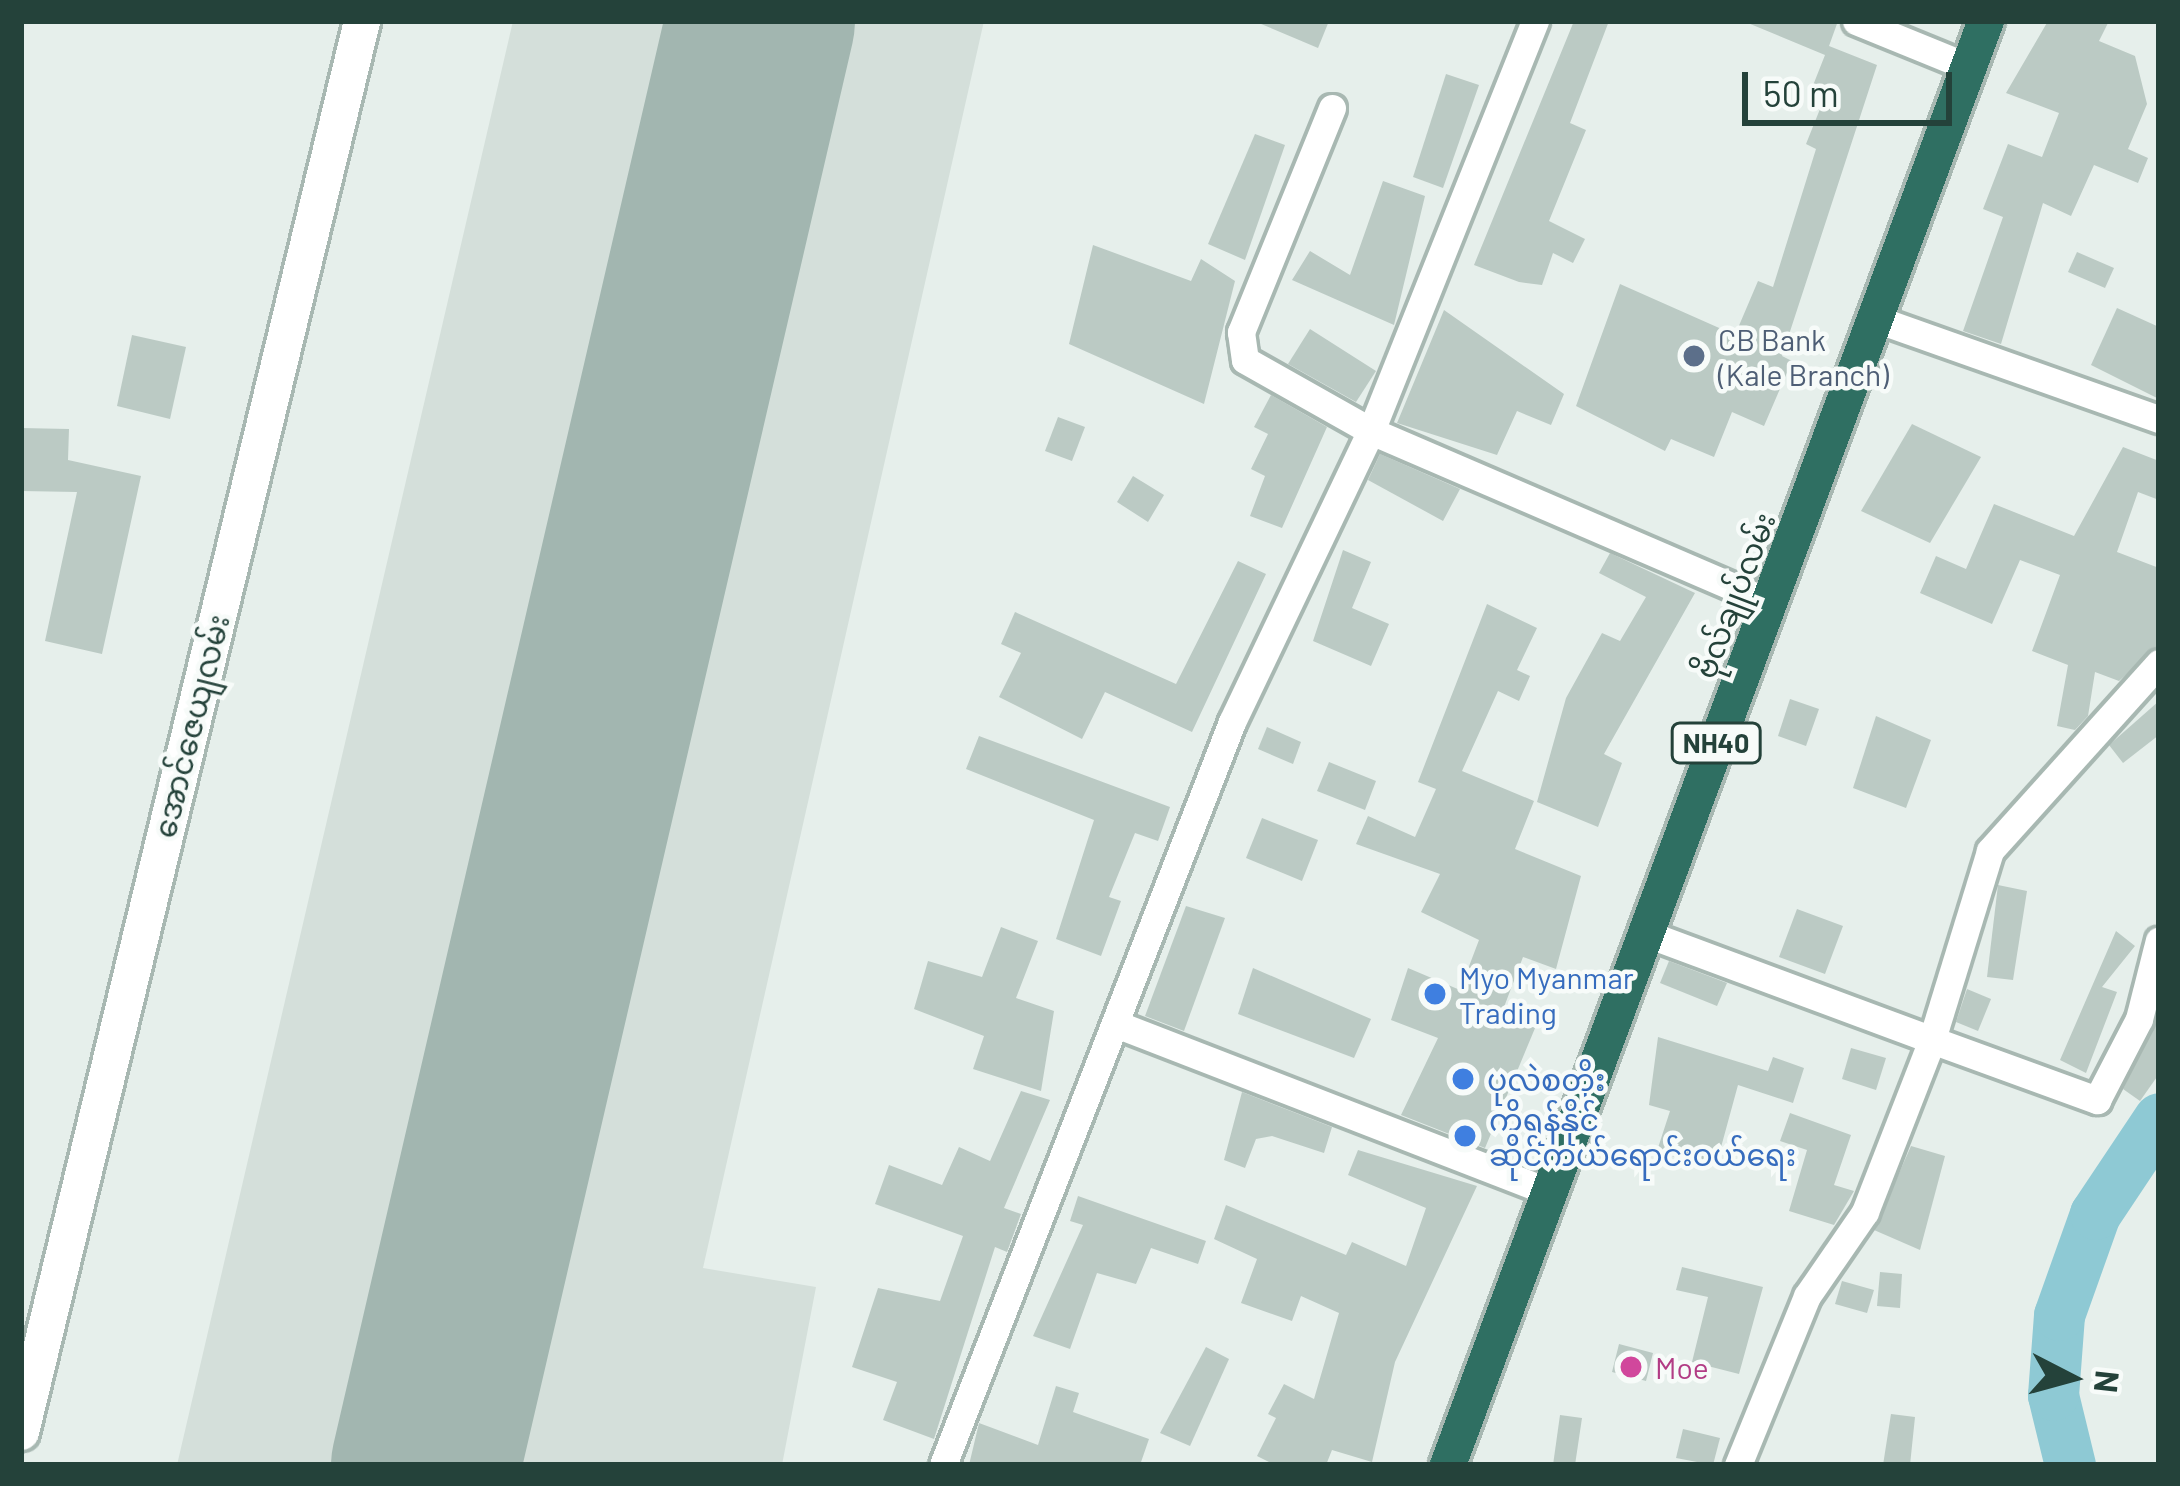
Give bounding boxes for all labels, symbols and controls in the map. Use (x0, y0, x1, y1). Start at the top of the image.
scale bar (1748, 48, 1958, 122)
text: 50 m (1763, 71, 1839, 114)
place label: CB Bank (Kale Branch) (1718, 321, 1889, 392)
marker: CB Bank (Kale Branch) (1681, 343, 1707, 369)
street label: ဗိုလ်ချုပ်လမ်း (1686, 507, 1782, 683)
street label: အောင်ဇေယျလမ်း (146, 611, 236, 841)
road number: NH40 (1668, 722, 1764, 764)
place label: Myo Myanmar Trading (1459, 959, 1634, 1030)
marker: Myo Myanmar Trading (1422, 981, 1448, 1007)
place label: ပုလဲစတိုး (1487, 1061, 1605, 1097)
marker: ပုလဲစတိုး (1450, 1066, 1476, 1092)
place label: ကိုရန်နိုင် ဆိုင်ကယ်ရောင်းဝယ်ရေး (1489, 1101, 1796, 1172)
marker: ကိုရန်နိုင် ဆိုင်ကယ်ရောင်းဝယ်ရေး (1452, 1123, 1478, 1149)
north arrow (2012, 1318, 2132, 1438)
place label: Moe (1655, 1349, 1709, 1385)
marker: Moe (1618, 1354, 1644, 1380)
text: N (2087, 1369, 2129, 1395)

